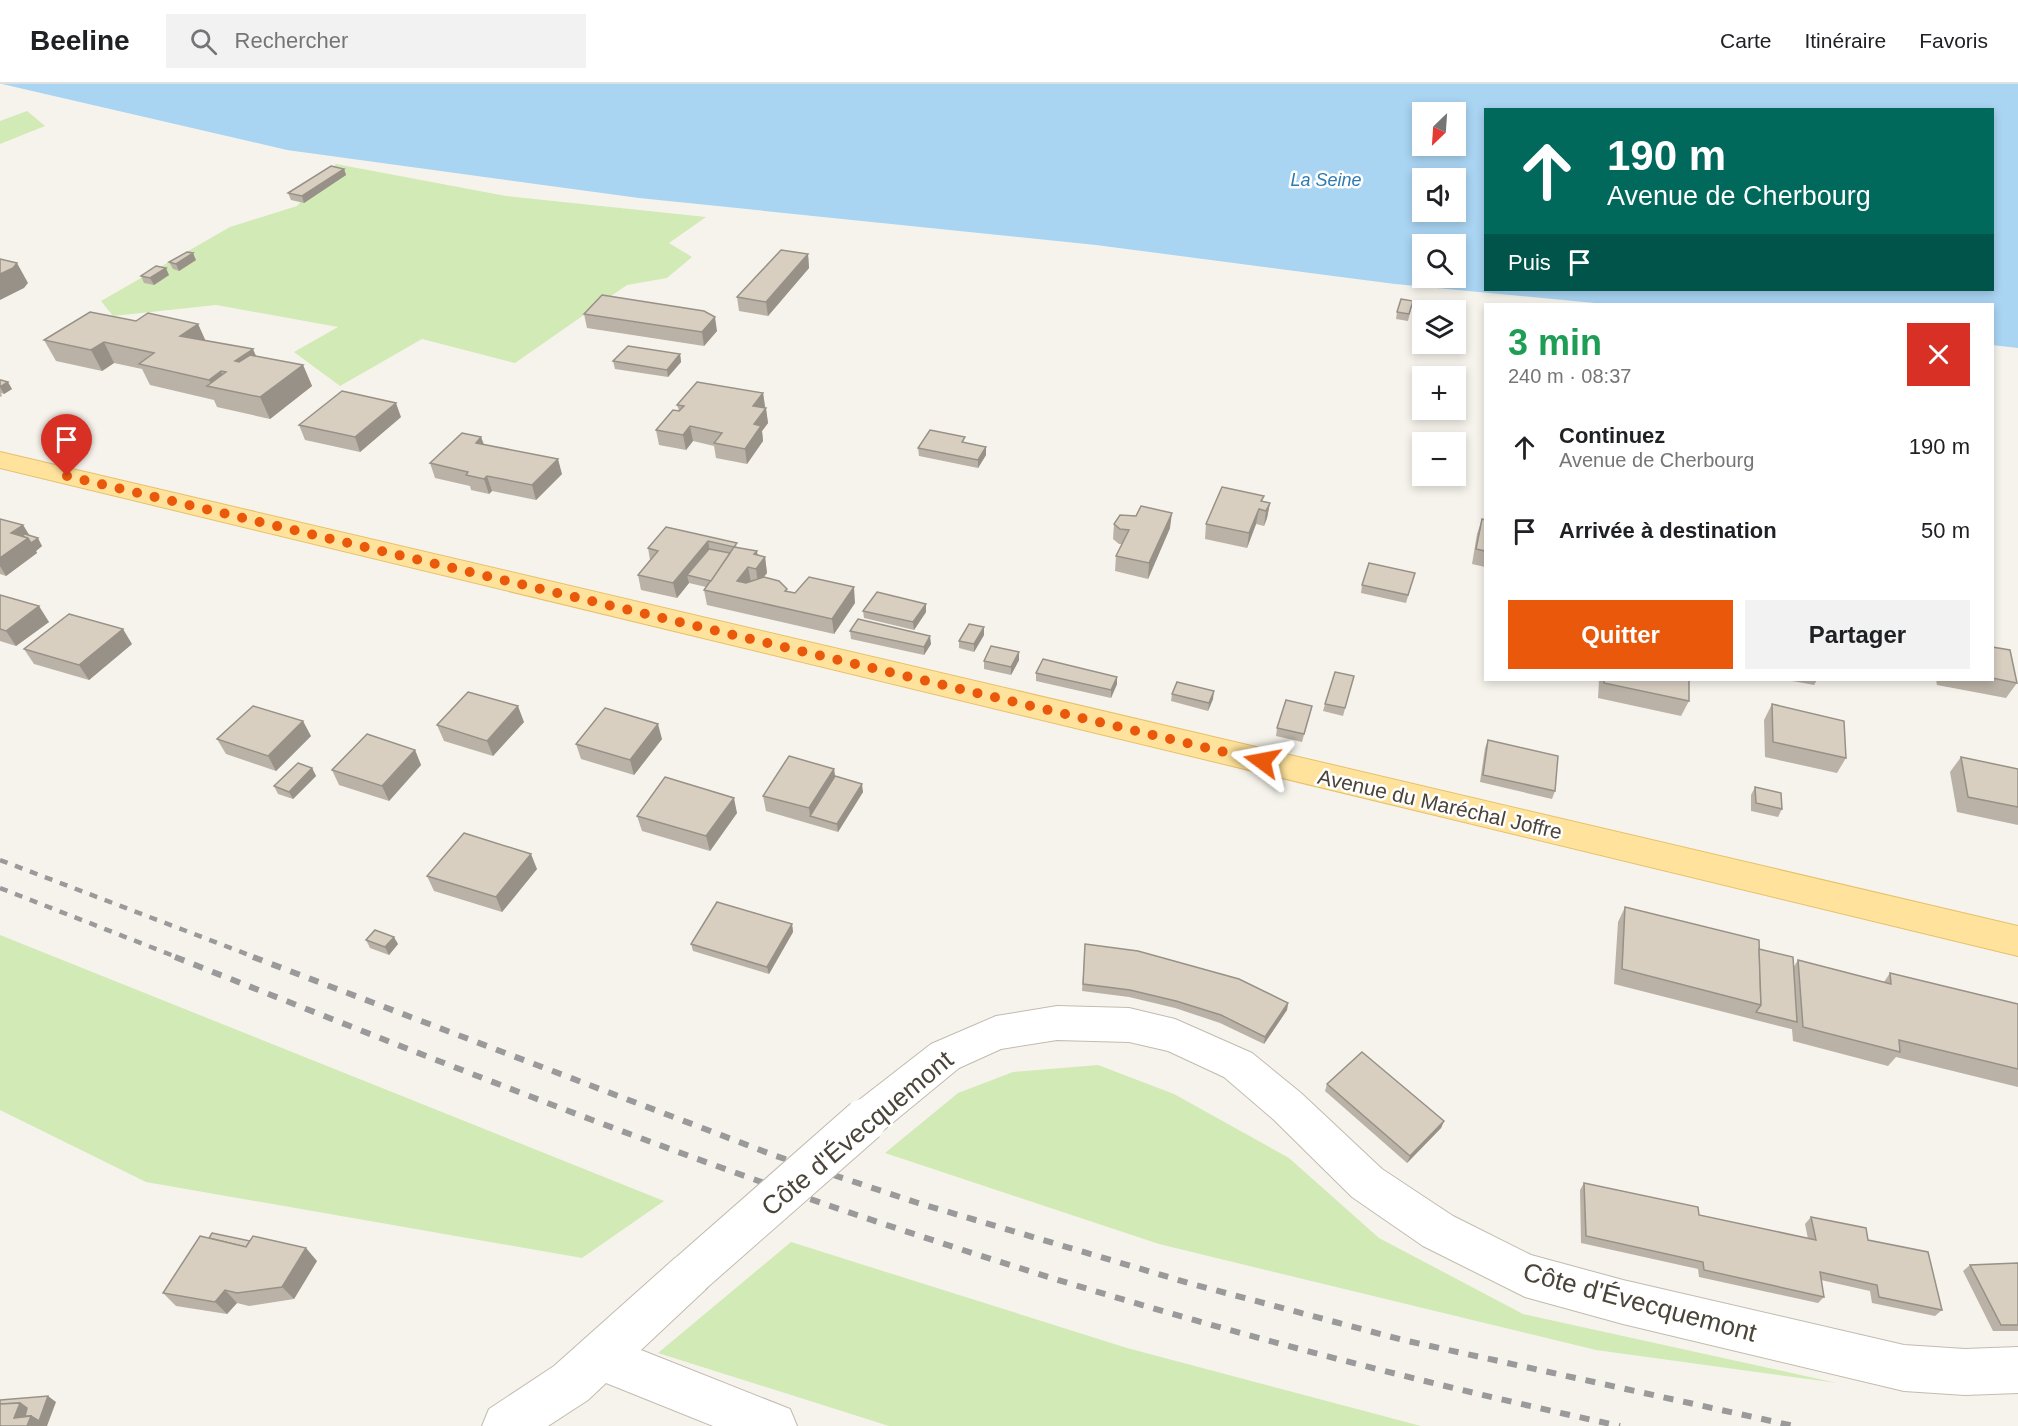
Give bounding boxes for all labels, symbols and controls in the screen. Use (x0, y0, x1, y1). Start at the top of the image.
search box (166, 14, 586, 68)
text: Beeline (30, 25, 130, 56)
icon: search (187, 25, 220, 58)
text: Rechercher (235, 28, 348, 53)
text: Carte (1720, 29, 1771, 52)
text: Itinéraire (1804, 29, 1886, 52)
text: Favoris (1919, 29, 1988, 52)
north arrow (1412, 102, 1466, 156)
map controls (1412, 102, 1466, 486)
icon: ahead (1508, 132, 1586, 210)
text: 190 m (1607, 132, 1726, 179)
button: sound (1412, 168, 1466, 222)
water label: La Seine (1290, 170, 1362, 190)
text: Avenue de Cherbourg (1607, 181, 1871, 211)
button: search (1412, 234, 1466, 288)
icon: arrive (1563, 246, 1596, 279)
text: Puis (1508, 250, 1551, 275)
button: layers (1412, 300, 1466, 354)
text: 3 min (1508, 322, 1602, 363)
button: close (1907, 323, 1970, 386)
text: 240 m · 08:37 (1508, 365, 1631, 387)
button: + (1412, 366, 1466, 420)
pin (41, 414, 92, 476)
icon: arrive (50, 423, 83, 456)
text: Continuez (1559, 423, 1665, 448)
icon: ahead (1508, 431, 1541, 464)
button: − (1412, 432, 1466, 486)
text: 190 m (1909, 434, 1970, 459)
text: Avenue de Cherbourg (1559, 449, 1754, 471)
icon: arrive (1508, 515, 1541, 548)
text: Arrivée à destination (1559, 518, 1777, 543)
text: 50 m (1921, 518, 1970, 543)
button: Quitter (1508, 600, 1733, 669)
button: Partager (1745, 600, 1970, 669)
position arrow (1230, 729, 1294, 793)
street label: Avenue du Maréchal Joffre (1316, 765, 1564, 843)
street label: Côte d'Évecquemont (755, 1044, 959, 1222)
street label: Côte d'Évecquemont (1520, 1256, 1761, 1348)

